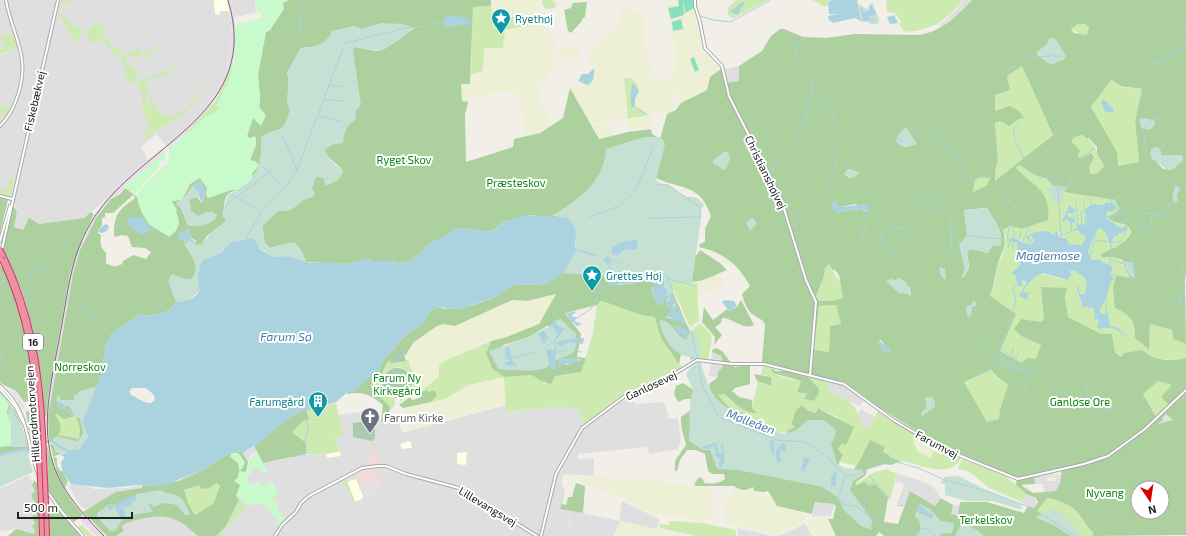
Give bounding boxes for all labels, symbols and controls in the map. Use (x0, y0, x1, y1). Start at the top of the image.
place icon: Ryethøj (490, 7, 512, 35)
place label: Ryethøj (515, 12, 553, 26)
street label: Fiskebækvej (21, 70, 48, 133)
street label: Christianshøjvej (742, 133, 789, 211)
park label: Ryget Skov (377, 153, 432, 166)
park label: Præsteskov (486, 176, 546, 189)
water label: Maglemose (1016, 248, 1081, 262)
place icon: Grettes Høj (581, 264, 603, 292)
place label: Grettes Høj (606, 269, 662, 283)
water label: Farum Sø (260, 329, 312, 343)
road number: 16 (23, 334, 43, 350)
park label: Nørreskov (54, 360, 106, 373)
street label: Hillerødmotorvejen (22, 365, 43, 463)
street label: Ganløsevej (623, 368, 679, 403)
park label: Farum Ny Kirkegård (373, 371, 421, 397)
building icon: Farumgård (307, 390, 329, 418)
place label: Farumgård (249, 395, 304, 408)
park label: Ganløse Ore (1050, 395, 1110, 408)
water label: Mølleåen (725, 405, 777, 437)
church icon: Farum Kirke (359, 406, 381, 434)
place label: Farum Kirke (384, 411, 444, 424)
street label: Farumvej (913, 427, 961, 462)
north arrow (1130, 480, 1170, 520)
street label: Lillevangsvej (456, 484, 519, 529)
park label: Nyvang (1086, 486, 1124, 499)
scale bar (18, 494, 132, 520)
text: 500 m (24, 500, 58, 514)
text: N (1147, 503, 1158, 517)
park label: Terkelskov (959, 513, 1013, 526)

